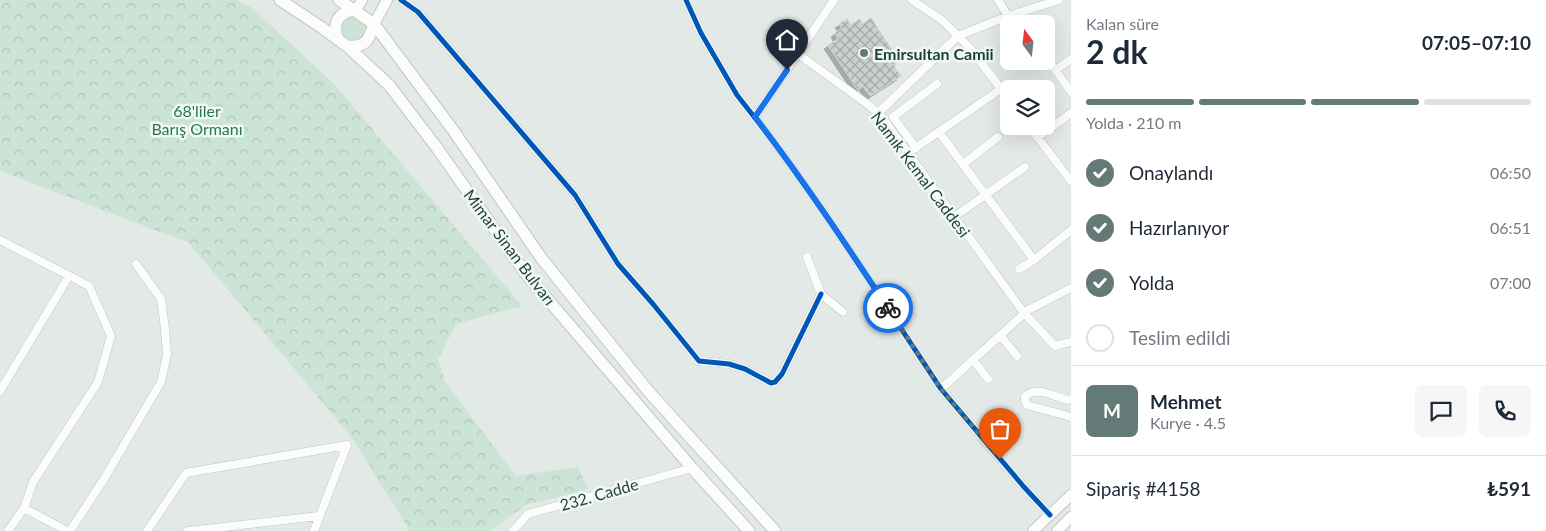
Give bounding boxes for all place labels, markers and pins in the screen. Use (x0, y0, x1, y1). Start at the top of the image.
pin (766, 19, 808, 70)
place label: Emirsultan Camii (874, 44, 994, 63)
marker: Emirsultan Camii (858, 47, 870, 59)
pin (979, 408, 1021, 459)

